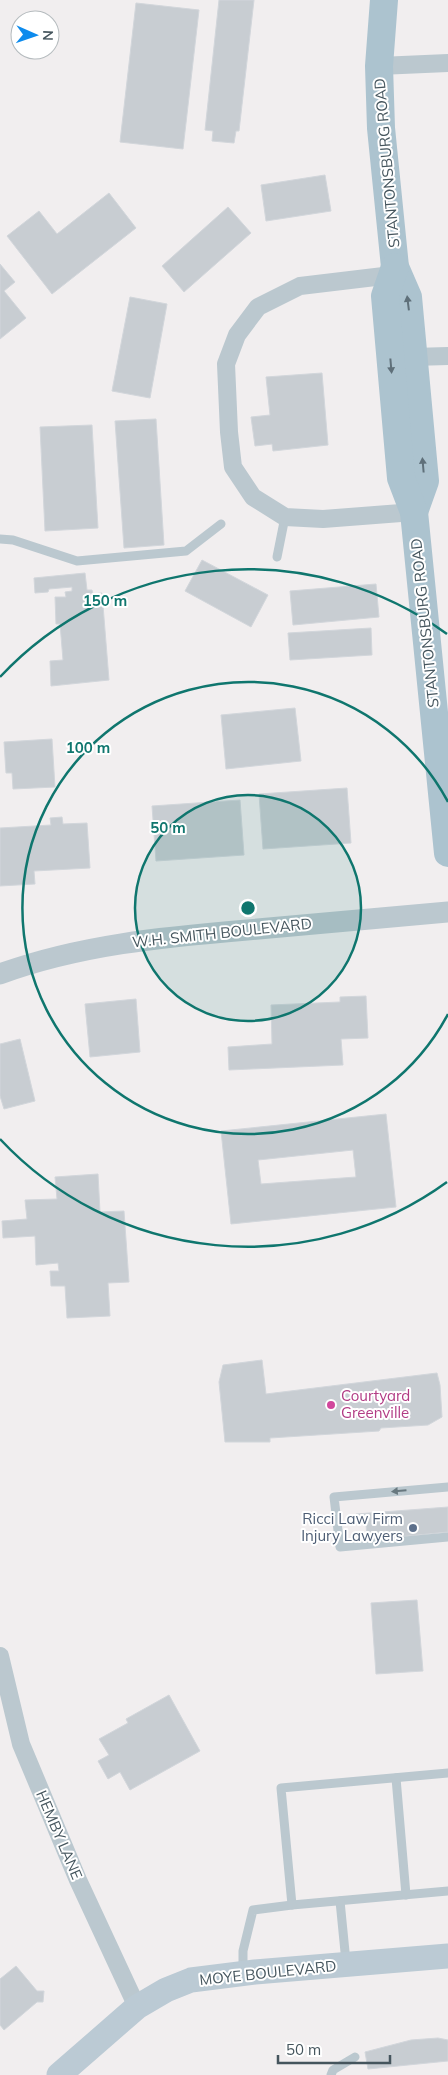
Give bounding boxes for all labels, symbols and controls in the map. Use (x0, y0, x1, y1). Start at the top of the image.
north arrow (10, 10, 60, 60)
text: N (39, 30, 57, 41)
street label: STANTONSBURG ROAD (370, 78, 403, 249)
one-way arrow (404, 295, 412, 311)
one-way arrow (388, 358, 396, 374)
one-way arrow (419, 457, 427, 473)
street label: STANTONSBURG ROAD (406, 537, 443, 709)
text: 150 m (83, 591, 127, 610)
text: 100 m (66, 738, 110, 757)
text: 50 m (150, 818, 186, 837)
centre of rings (239, 899, 257, 917)
street label: W.H. SMITH BOULEVARD (131, 914, 313, 951)
place label: Courtyard Greenville (341, 1386, 410, 1422)
marker: Courtyard Greenville (325, 1399, 337, 1411)
one-way arrow (391, 1488, 407, 1496)
place label: Ricci Law Firm Injury Lawyers (301, 1509, 403, 1545)
marker: Ricci Law Firm Injury Lawyers (407, 1522, 419, 1534)
street label: HEMBY LANE (32, 1787, 87, 1882)
street label: MOYE BOULEVARD (198, 1956, 337, 1989)
scale bar (278, 2032, 390, 2064)
text: 50 m (286, 2040, 321, 2059)

